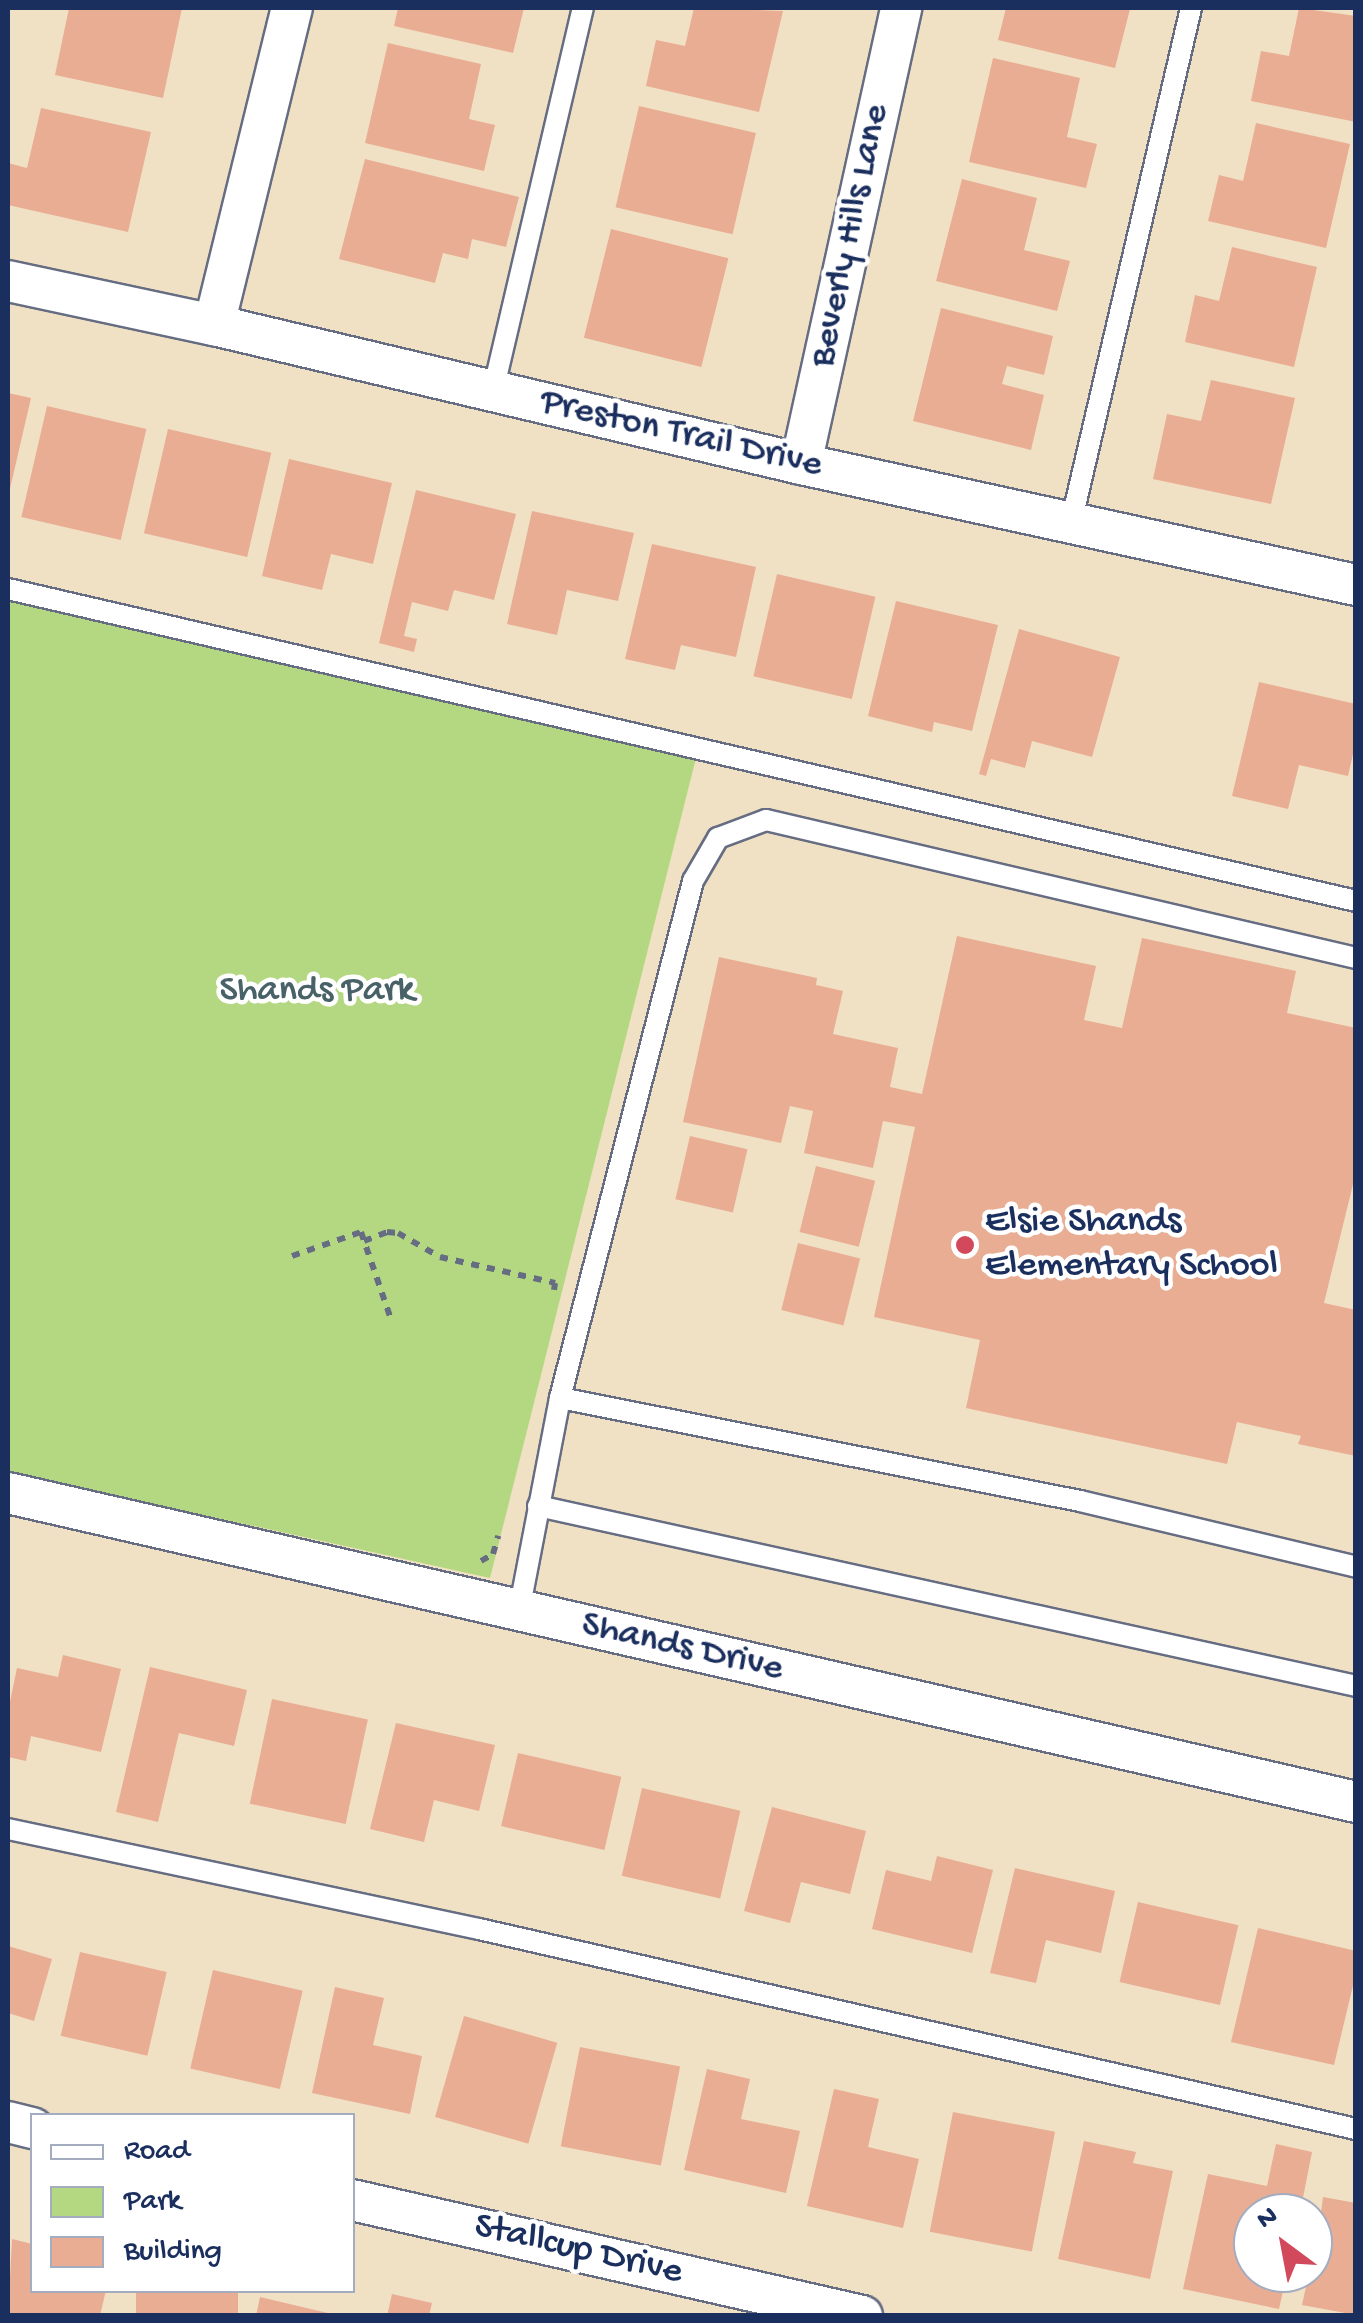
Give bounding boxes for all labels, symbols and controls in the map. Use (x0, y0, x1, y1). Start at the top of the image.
street label: Beverly Hills Lane (801, 101, 901, 371)
street label: Preston Trail Drive (536, 380, 826, 490)
park label: Shands Park (220, 969, 414, 1015)
place label: Elsie Shands Elementary School (985, 1200, 1278, 1290)
marker: Elsie Shands Elementary School (954, 1234, 976, 1256)
street label: Shands Drive (577, 1603, 787, 1693)
legend (30, 2113, 355, 2293)
text: Road (124, 2135, 190, 2170)
text: Park (124, 2185, 181, 2220)
north arrow (1233, 2193, 1333, 2293)
text: N (1251, 2200, 1284, 2238)
street label: Stallcup Drive (469, 2205, 687, 2297)
text: Building (124, 2235, 222, 2270)

